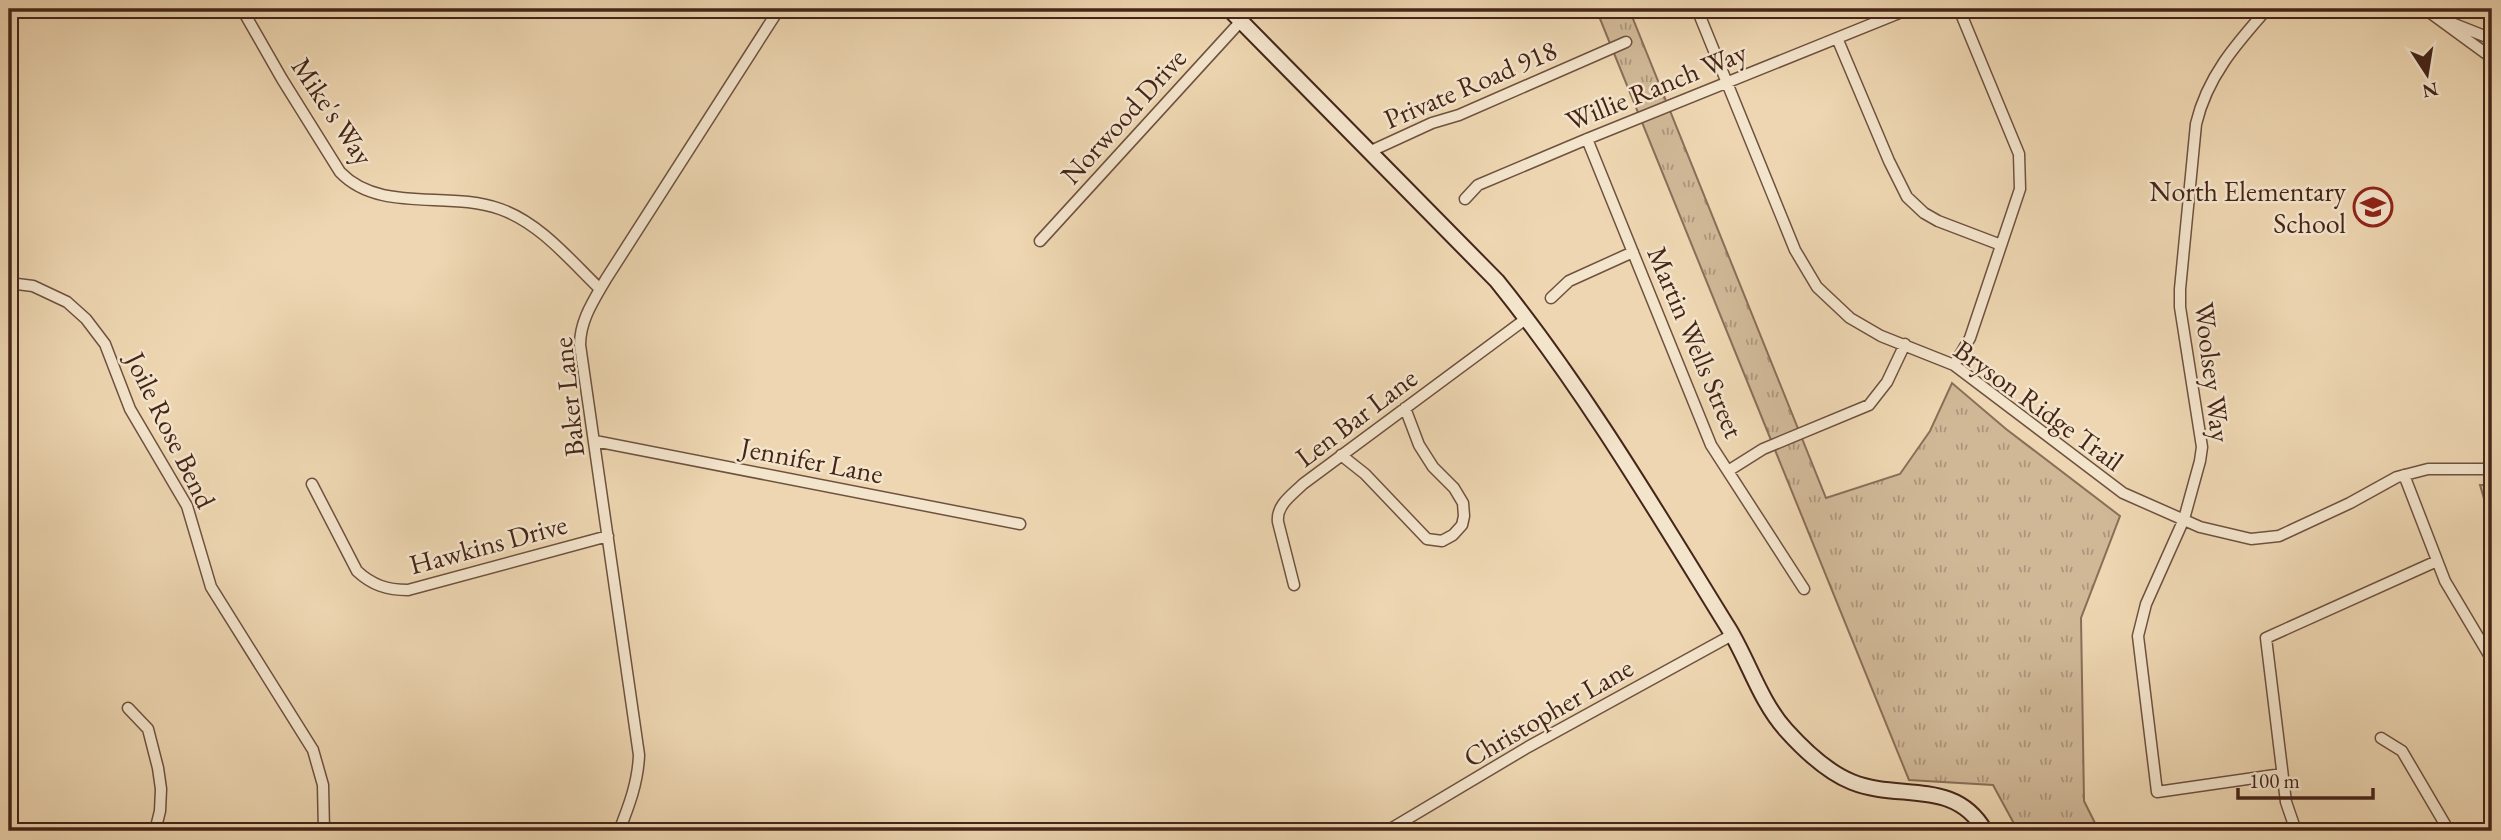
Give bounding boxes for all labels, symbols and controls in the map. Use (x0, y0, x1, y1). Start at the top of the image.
street label: Private Road 918 (1378, 31, 1562, 137)
street label: Willie Ranch Way (1560, 33, 1752, 139)
north arrow (2392, 38, 2462, 108)
street label: Norwood Drive (1052, 40, 1194, 192)
street label: Mike's Way (284, 50, 383, 172)
text: N (2420, 76, 2441, 104)
place label: North Elementary School (2149, 173, 2347, 241)
school or university icon: North Elementary School (2352, 186, 2394, 228)
street label: Martin Wells Street (1639, 241, 1753, 443)
street label: Woolsey Way (2187, 300, 2240, 445)
street label: Bryson Ridge Trail (1947, 331, 2131, 479)
street label: Baker Lane (544, 335, 592, 458)
street label: Joile Rose Bend (117, 344, 225, 515)
street label: Len Bar Lane (1288, 359, 1424, 475)
street label: Jennifer Lane (736, 428, 886, 491)
street label: Hawkins Drive (405, 506, 571, 582)
street label: Christopher Lane (1457, 649, 1639, 775)
scale bar (2238, 756, 2373, 800)
text: 100 m (2249, 767, 2300, 794)

